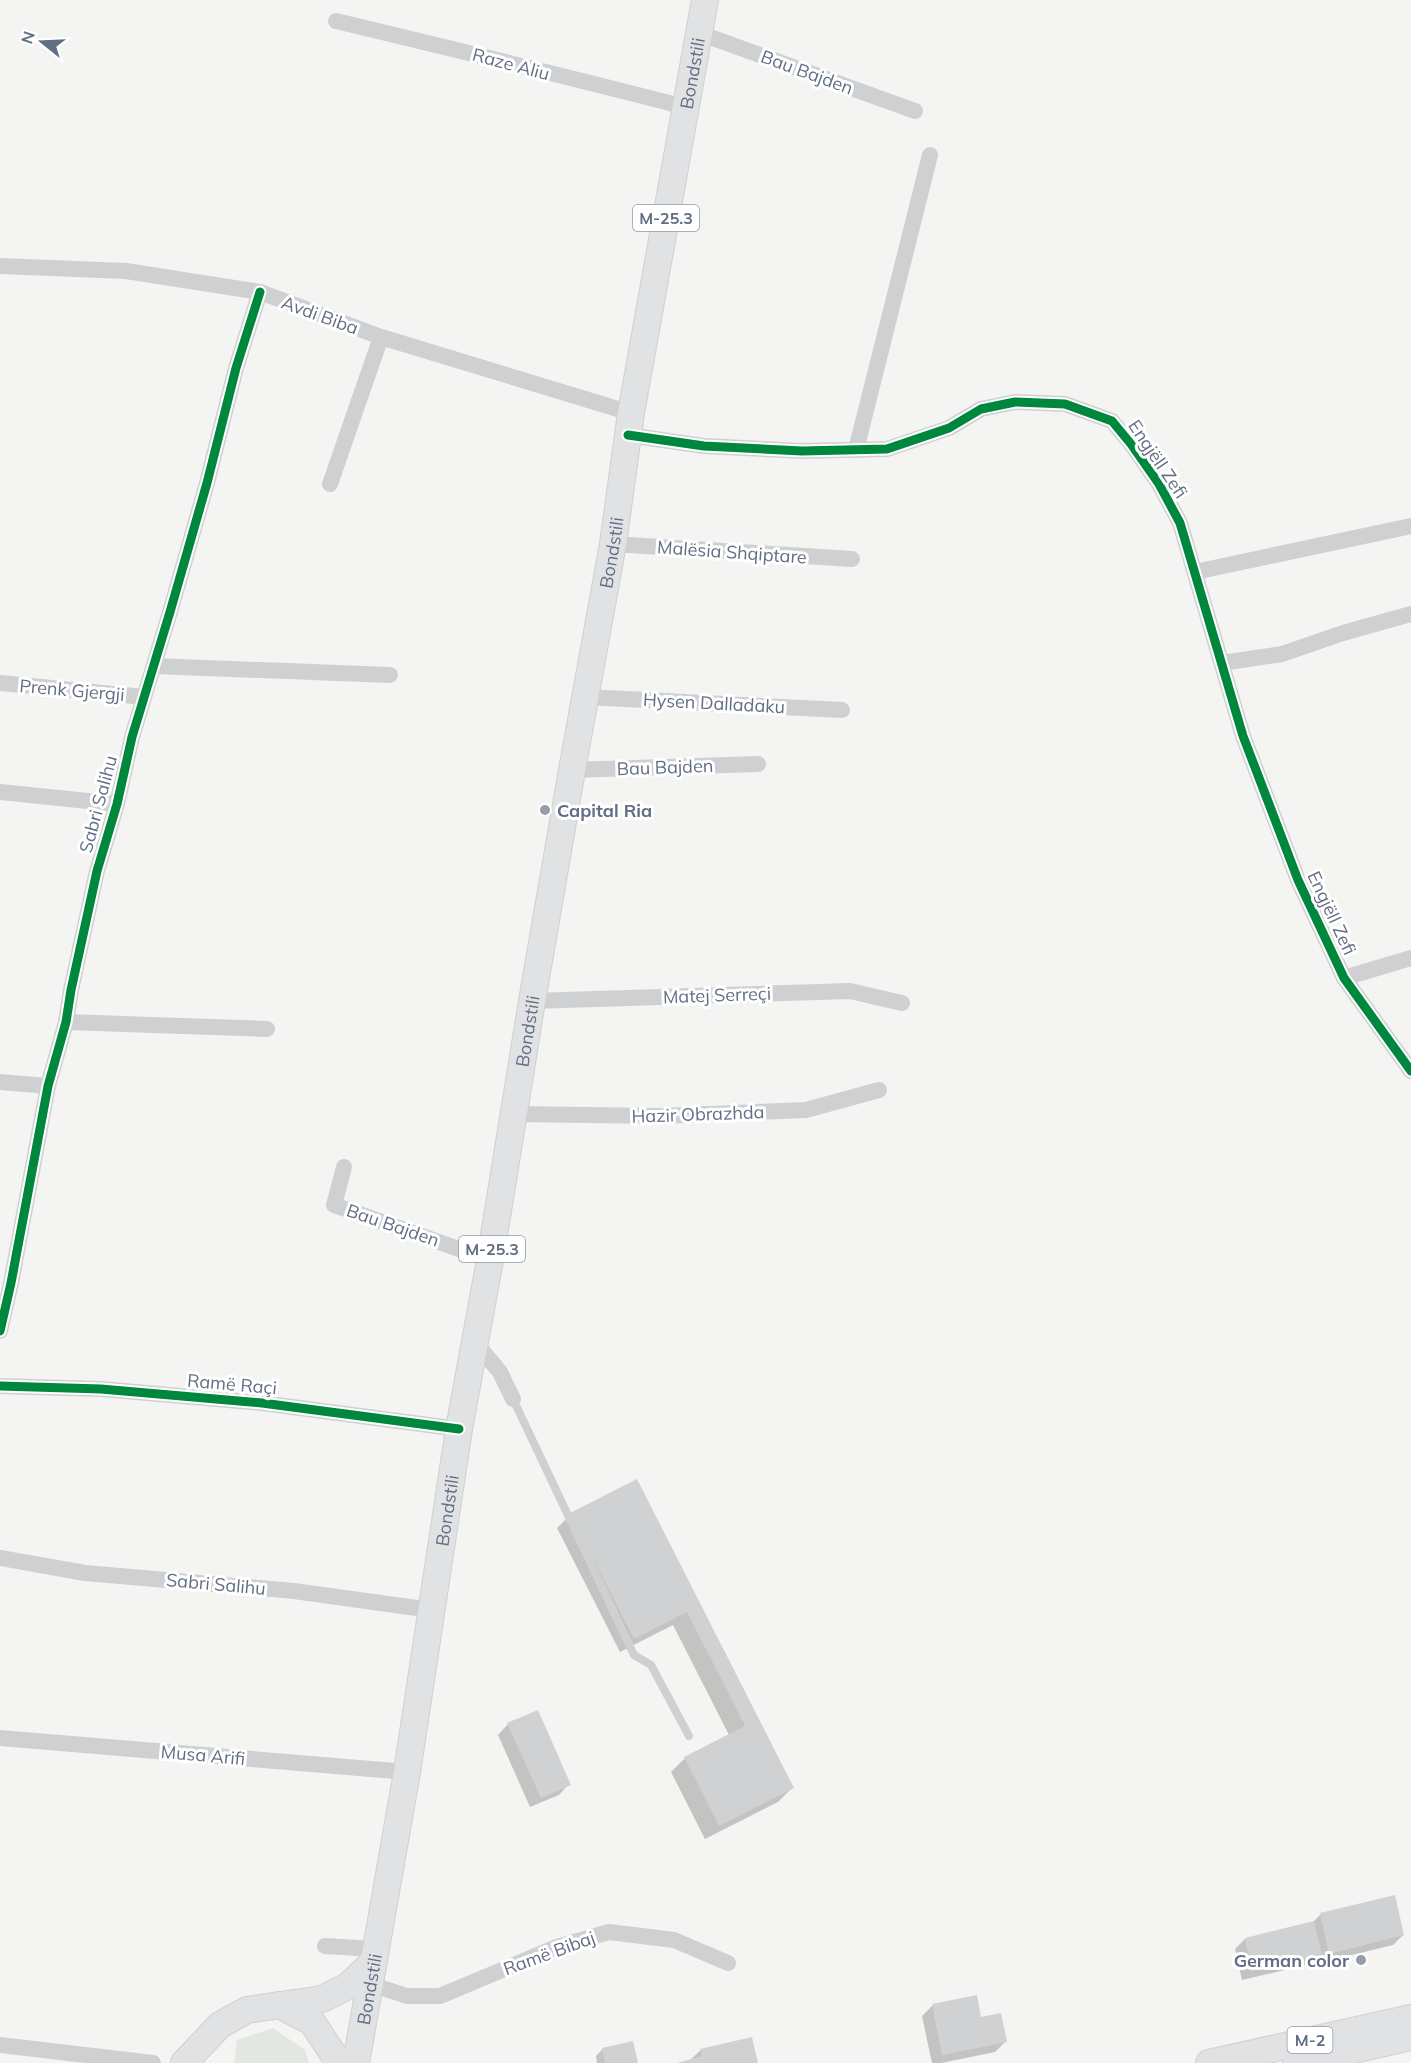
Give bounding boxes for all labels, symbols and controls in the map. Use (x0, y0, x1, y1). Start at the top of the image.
north arrow (12, 12, 72, 72)
text: N (16, 29, 39, 46)
street label: Bondstili (674, 36, 710, 111)
street label: Raze Aliu (470, 43, 552, 85)
street label: Bau Bajden (758, 45, 856, 99)
road number: M-25.3 (633, 205, 699, 231)
street label: Avdi Biba (278, 290, 362, 340)
street label: Engjëll Zefi (1123, 415, 1193, 503)
street label: Bondstili (594, 515, 628, 590)
street label: Malësia Shqiptare (656, 535, 808, 569)
street label: Prenk Gjergji (19, 674, 125, 706)
street label: Hysen Dalladaku (642, 688, 786, 718)
street label: Sabri Salihu (74, 753, 122, 855)
street label: Bau Bajden (616, 754, 714, 780)
place label: Capital Ria (557, 799, 652, 822)
marker: Capital Ria (538, 803, 552, 817)
street label: Engjëll Zefi (1303, 867, 1361, 959)
street label: Matej Serreçi (663, 982, 771, 1008)
street label: Bondstili (510, 994, 544, 1069)
street label: Hazir Obrazhda (631, 1100, 765, 1128)
street label: Bau Bajden (344, 1198, 442, 1252)
road number: M-25.3 (459, 1236, 525, 1262)
street label: Ramë Raçi (186, 1369, 278, 1399)
street label: Bondstili (430, 1473, 463, 1548)
street label: Sabri Salihu (165, 1568, 267, 1600)
street label: Musa Arifi (160, 1740, 246, 1770)
street label: Ramë Bibaj (500, 1926, 598, 1980)
place label: German color (1234, 1949, 1350, 1972)
street label: Bondstili (351, 1952, 386, 2027)
marker: German color (1354, 1953, 1368, 1967)
road number: M-2 (1288, 2027, 1332, 2053)

